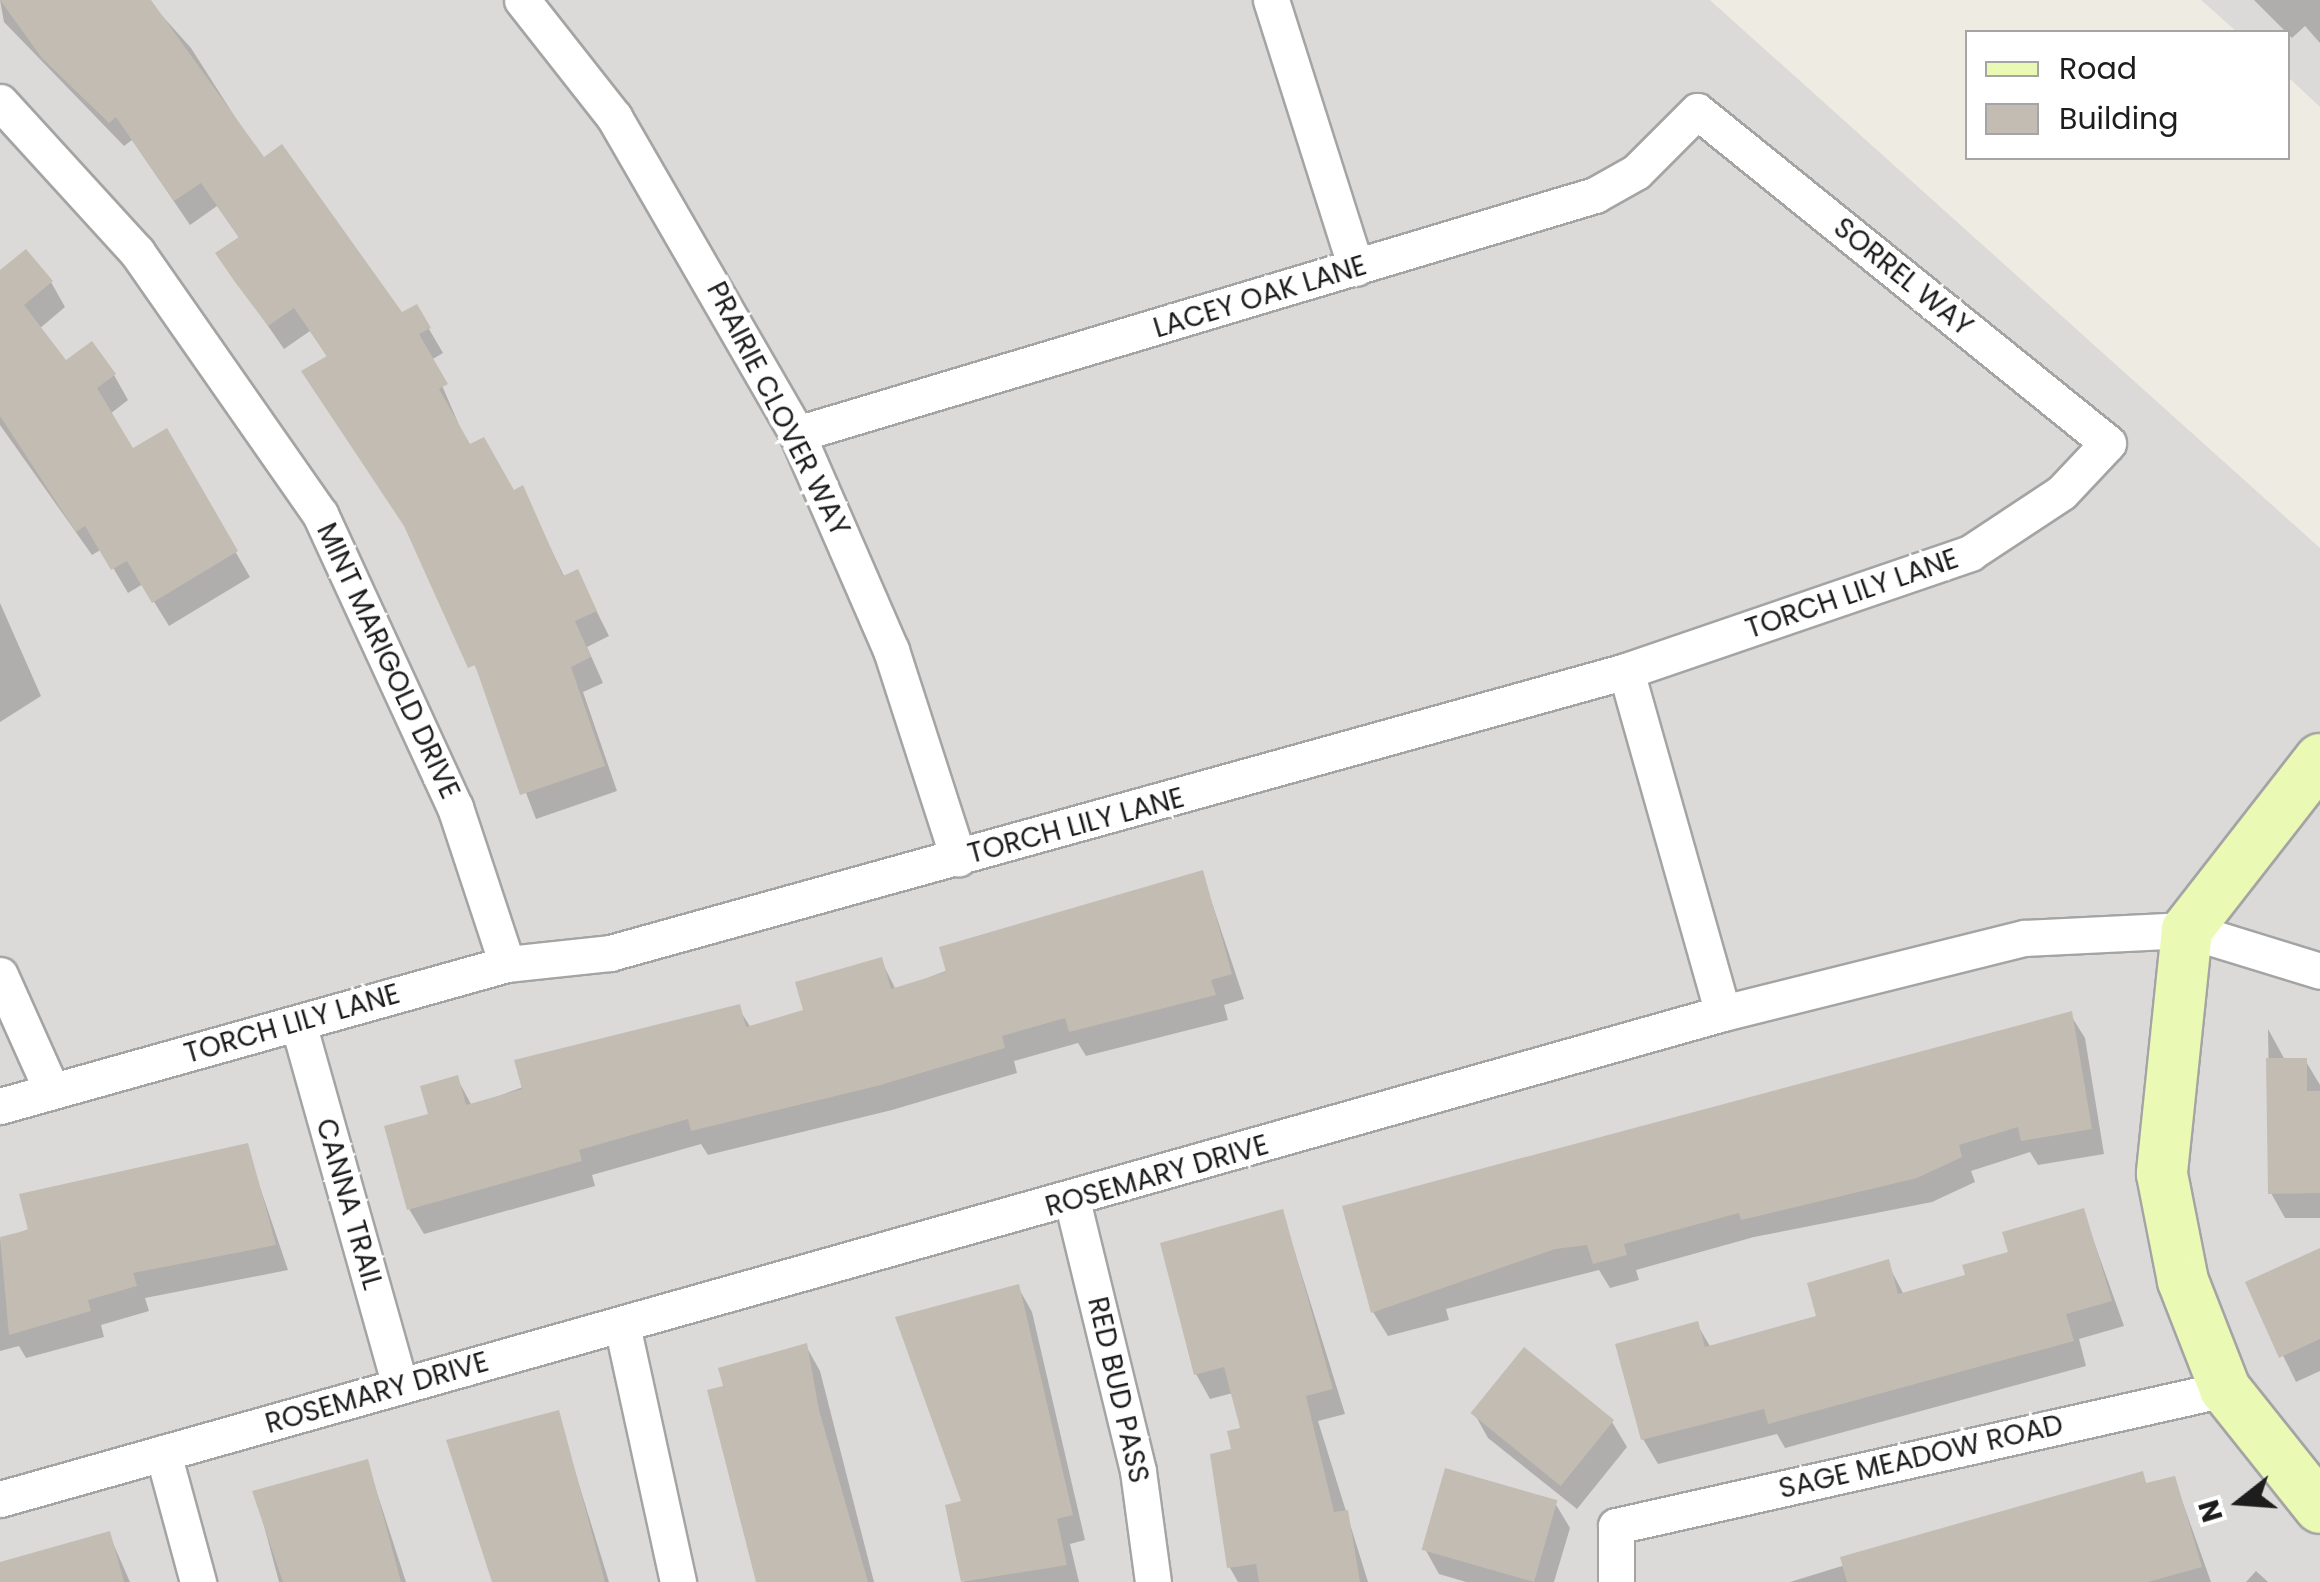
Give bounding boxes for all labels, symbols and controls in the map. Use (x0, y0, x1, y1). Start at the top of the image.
legend (1965, 30, 2290, 160)
text: Road (2059, 47, 2137, 90)
text: Building (2059, 97, 2179, 140)
street label: SORREL WAY (1827, 211, 1979, 343)
street label: LACEY OAK LANE (1149, 249, 1371, 345)
street label: PRAIRIE CLOVER WAY (699, 276, 857, 542)
street label: MINT MARIGOLD DRIVE (309, 518, 467, 804)
street label: TORCH LILY LANE (1741, 542, 1963, 646)
street label: TORCH LILY LANE (964, 781, 1188, 871)
street label: TORCH LILY LANE (180, 977, 404, 1071)
street label: CANNA TRAIL (309, 1115, 389, 1293)
street label: ROSEMARY DRIVE (1042, 1128, 1272, 1224)
street label: RED BUD PASS (1080, 1294, 1156, 1486)
street label: ROSEMARY DRIVE (262, 1345, 492, 1441)
street label: SAGE MEADOW ROAD (1776, 1408, 2066, 1506)
north arrow (2190, 1452, 2290, 1552)
text: N (2189, 1495, 2233, 1527)

